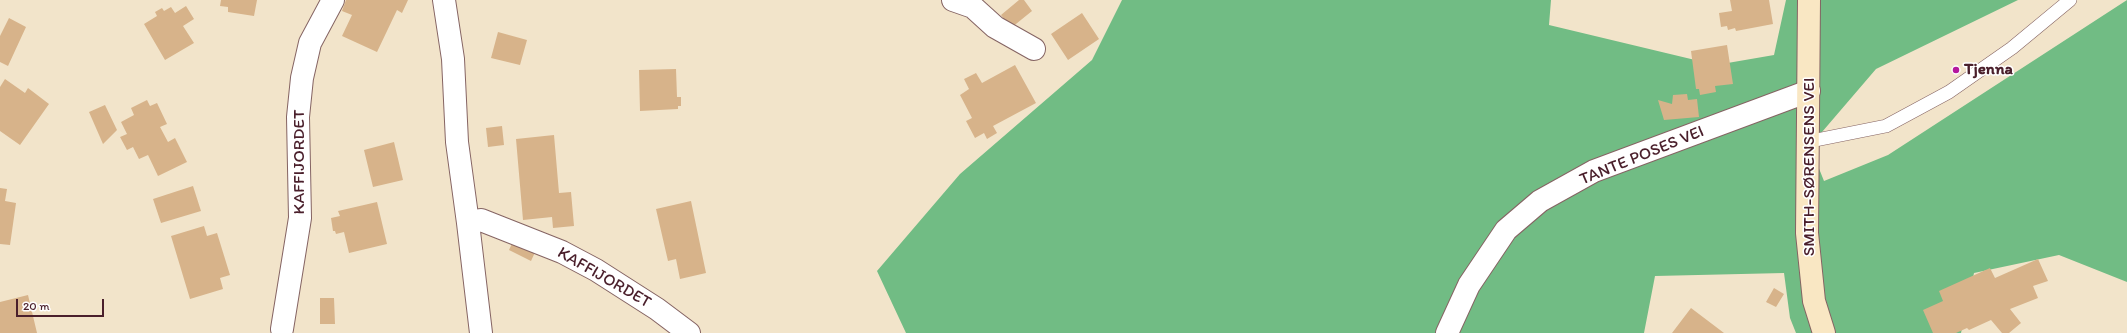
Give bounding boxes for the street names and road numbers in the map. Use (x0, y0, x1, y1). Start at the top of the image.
street label: SMITH-SØRENSENS VEI (1800, 78, 1820, 256)
street label: KAFFIJORDET (290, 110, 310, 214)
street label: TANTE POSES VEI (1577, 122, 1707, 190)
street label: KAFFIJORDET (553, 243, 655, 313)

